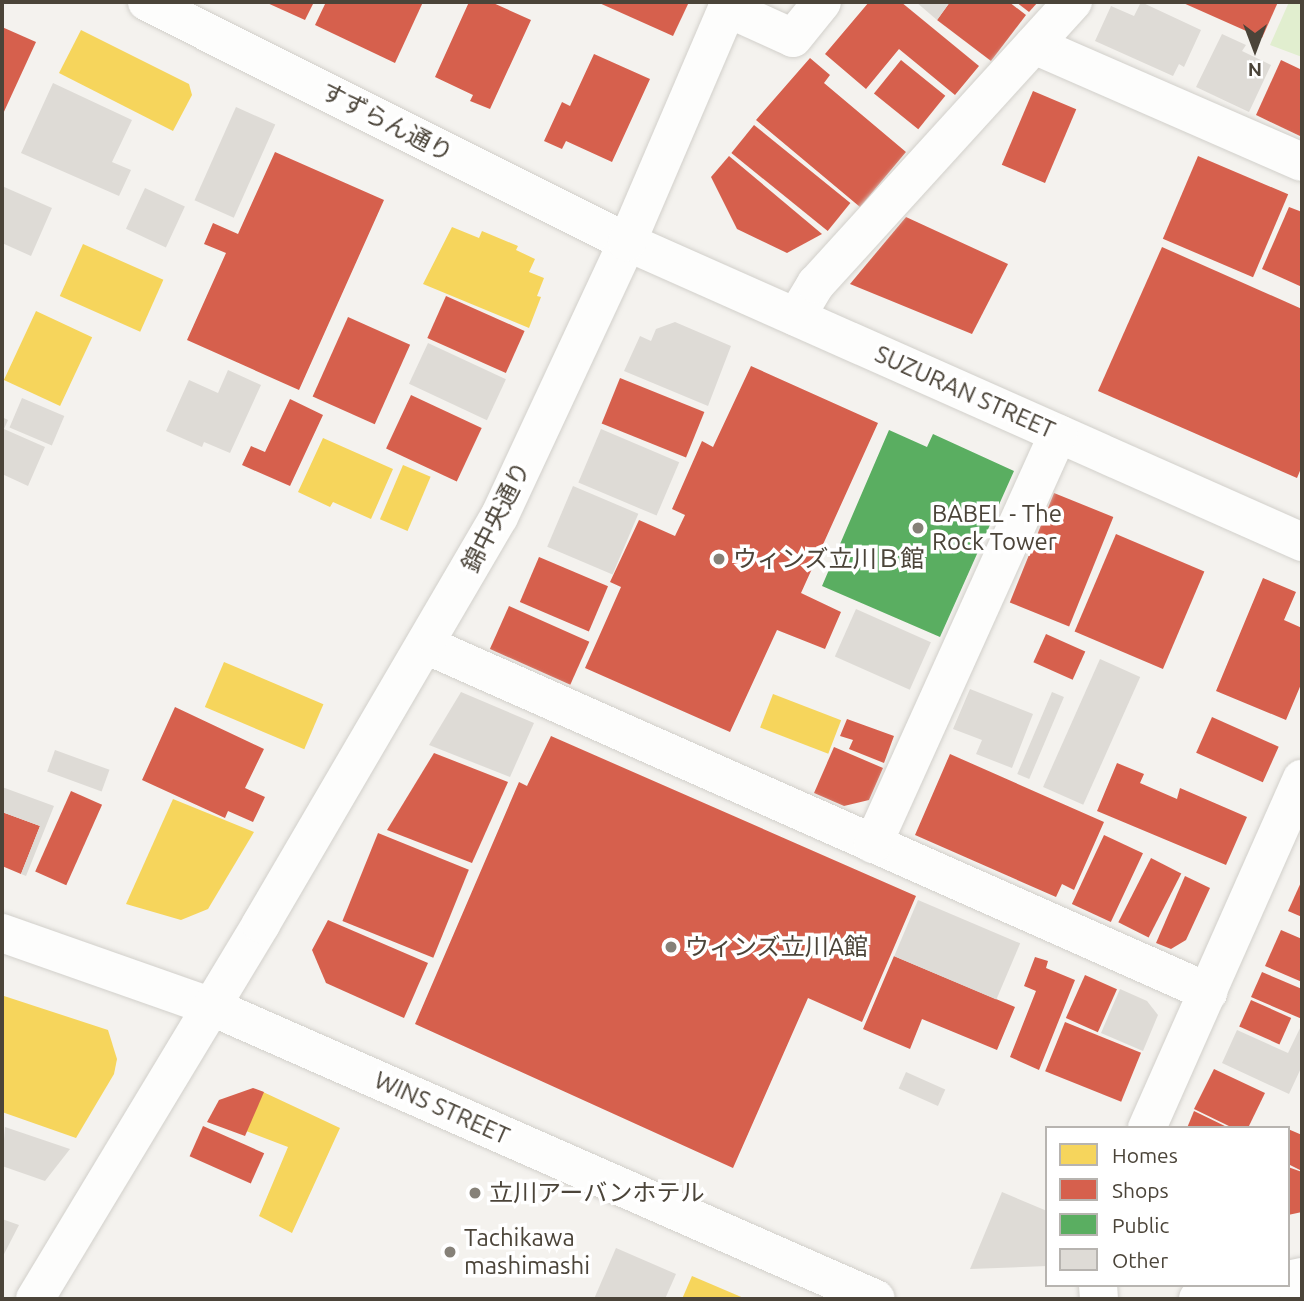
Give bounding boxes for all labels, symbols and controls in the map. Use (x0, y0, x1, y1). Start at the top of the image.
north arrow (1220, 14, 1290, 84)
text: N (1248, 59, 1262, 81)
street label: すずらん通り (316, 76, 458, 168)
street label: SUZURAN STREET (871, 339, 1059, 445)
street label: 錦中央通り (456, 457, 536, 577)
place label: BABEL - The Rock Tower (932, 500, 1062, 556)
marker: BABEL - The Rock Tower (910, 520, 926, 536)
place label: ウィンズ立川Ｂ館 (733, 545, 925, 573)
marker: ウィンズ立川Ｂ館 (711, 551, 727, 567)
place label: ウィンズ立川A館 (685, 933, 869, 961)
marker: ウィンズ立川A館 (663, 939, 679, 955)
street label: WINS STREET (370, 1065, 514, 1151)
legend (1045, 1126, 1290, 1287)
text: Homes (1112, 1143, 1178, 1167)
text: Shops (1112, 1178, 1169, 1202)
place label: 立川アーバンホテル (489, 1179, 704, 1207)
marker: 立川アーバンホテル (467, 1185, 483, 1201)
text: Public (1112, 1213, 1169, 1237)
place label: Tachikawa mashimashi (464, 1224, 590, 1280)
marker: Tachikawa mashimashi (442, 1244, 458, 1260)
text: Other (1112, 1248, 1168, 1272)

